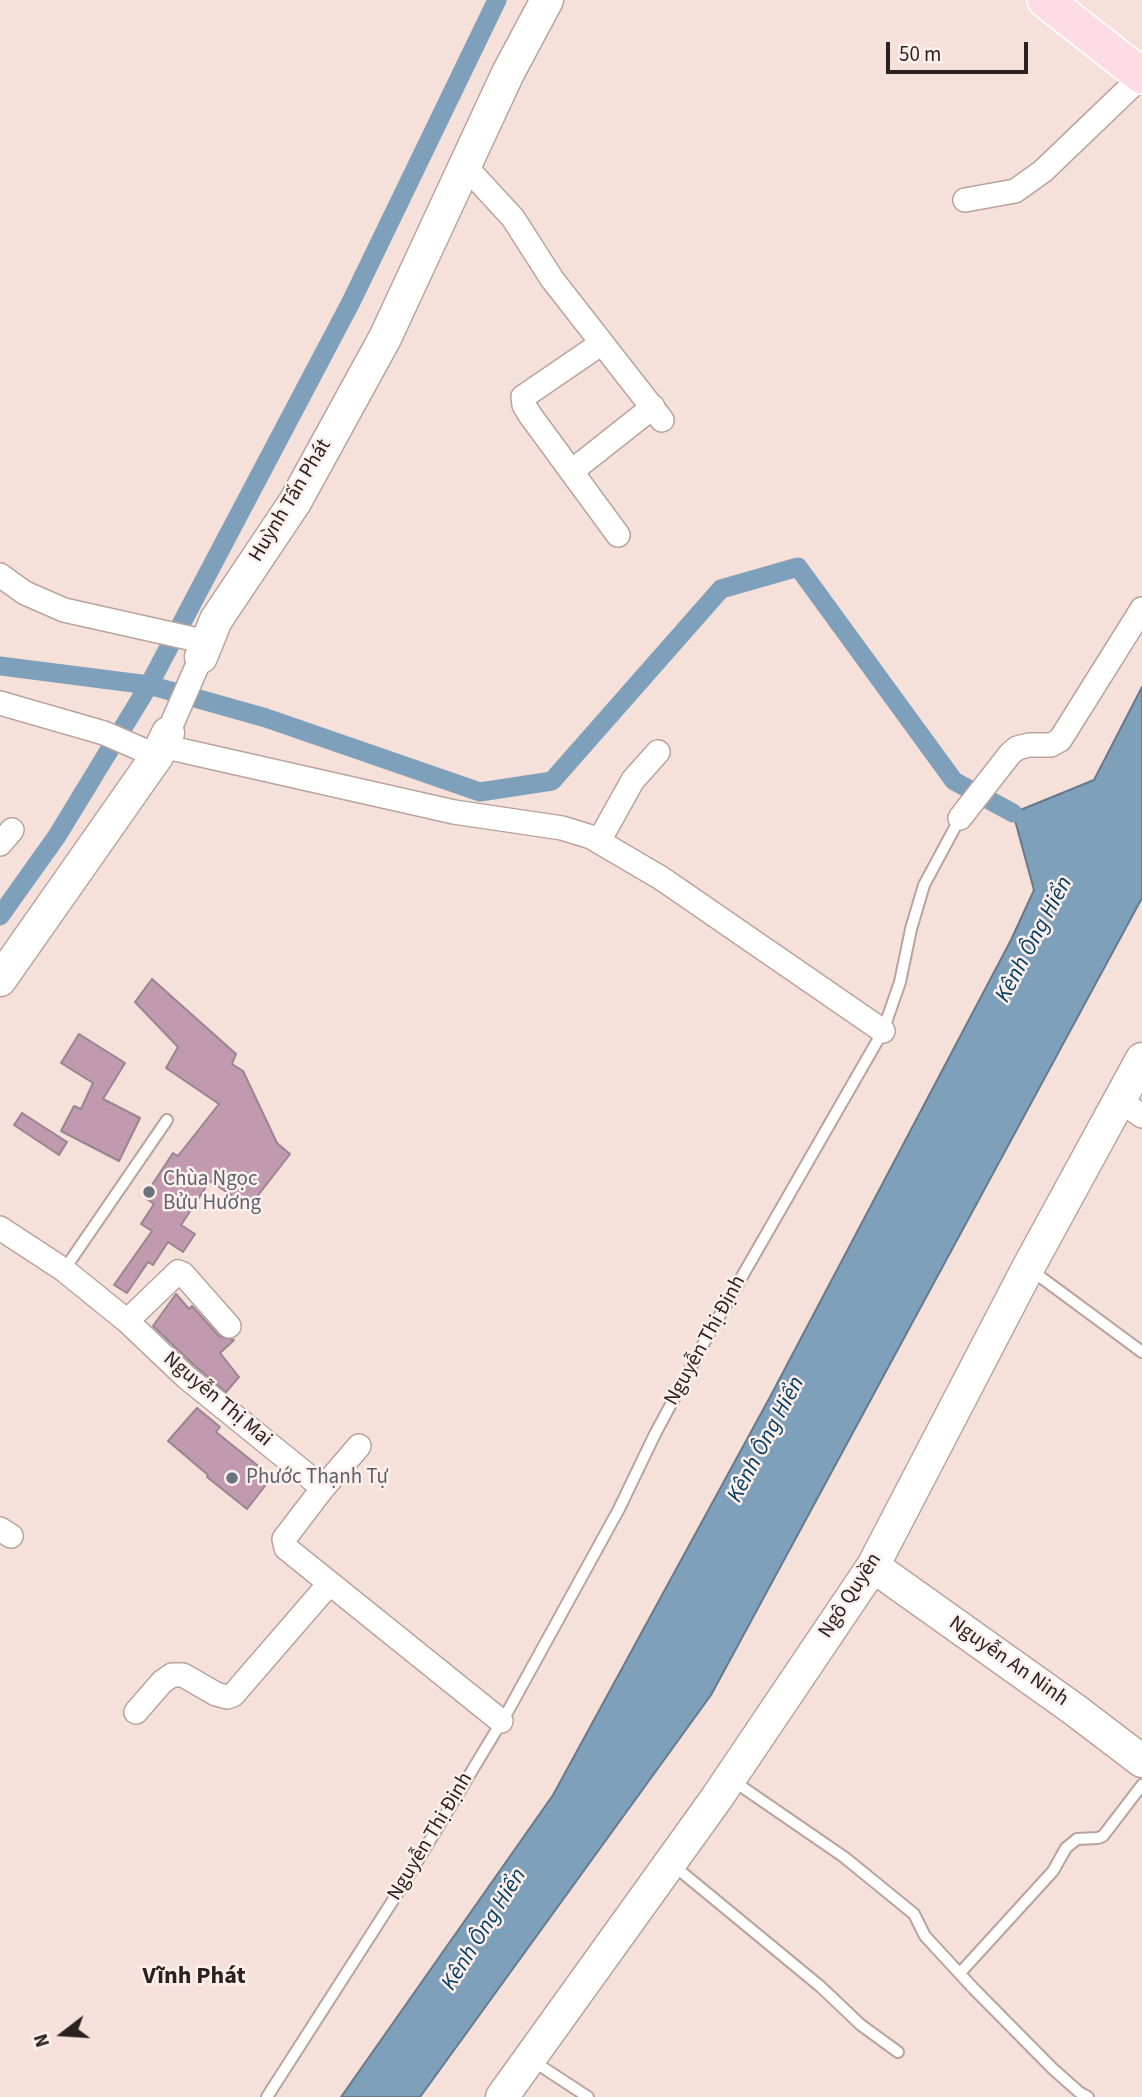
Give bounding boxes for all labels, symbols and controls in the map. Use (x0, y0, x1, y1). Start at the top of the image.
scale bar (890, 28, 1032, 72)
text: 50 m (899, 39, 941, 69)
street label: Huỳnh Tấn Phát (244, 435, 338, 567)
water label: Kênh Ông Hiển (990, 872, 1080, 1008)
place label: Chùa Ngọc Bửu Hương (163, 1167, 261, 1217)
marker: Chùa Ngọc Bửu Hương (141, 1184, 157, 1200)
street label: Nguyễn Thị Định (660, 1272, 752, 1410)
street label: Nguyễn Thị Mai (157, 1347, 277, 1453)
water label: Kênh Ông Hiển (722, 1372, 812, 1508)
place label: Phước Thạnh Tự (246, 1465, 388, 1491)
marker: Phước Thạnh Tự (224, 1470, 240, 1486)
street label: Ngô Quyền (814, 1549, 888, 1643)
street label: Nguyễn An Ninh (943, 1611, 1073, 1713)
street label: Nguyễn Thị Định (383, 1768, 479, 1906)
water label: Kênh Ông Hiển (437, 1864, 533, 1996)
district label: Vĩnh Phát (142, 1964, 246, 1992)
north arrow (28, 1999, 98, 2069)
text: N (28, 2030, 57, 2050)

